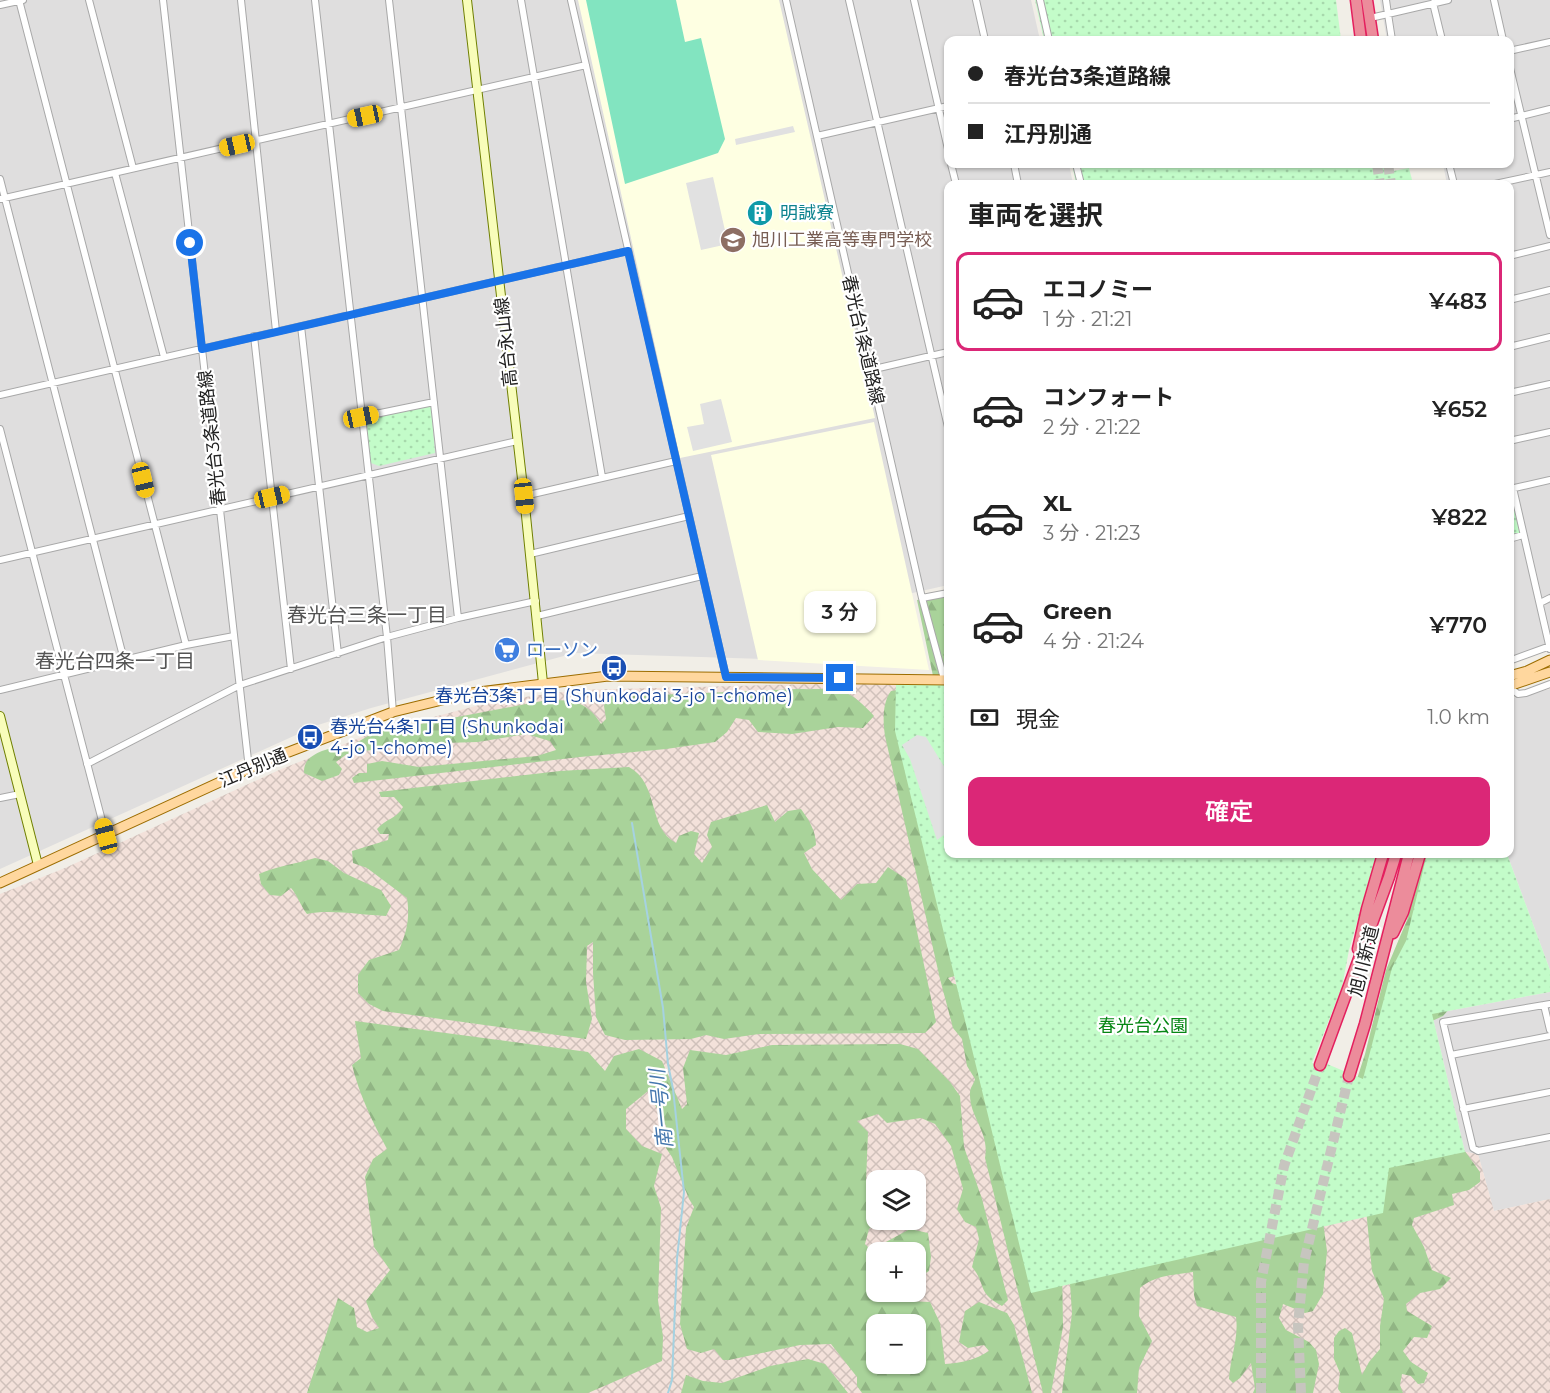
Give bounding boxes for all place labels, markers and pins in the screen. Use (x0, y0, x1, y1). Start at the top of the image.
building icon: 明誠寮 (745, 198, 775, 228)
place label: 明誠寮 (780, 202, 834, 224)
school or university icon: 旭川工業高等専門学校 (718, 225, 748, 255)
place label: 旭川工業高等専門学校 (752, 229, 932, 251)
supermarket icon: ローソン (492, 635, 522, 665)
place label: ローソン (526, 639, 598, 661)
bus stop icon: 春光台3条1丁目 (Shunkodai 3-jo 1-chome) (599, 653, 629, 683)
place label: 春光台3条1丁目 (Shunkodai 3-jo 1-chome) (435, 685, 793, 707)
place label: 春光台4条1丁目 (Shunkodai 4-jo 1-chome) (330, 716, 564, 759)
bus stop icon: 春光台4条1丁目 (Shunkodai 4-jo 1-chome) (295, 722, 325, 752)

